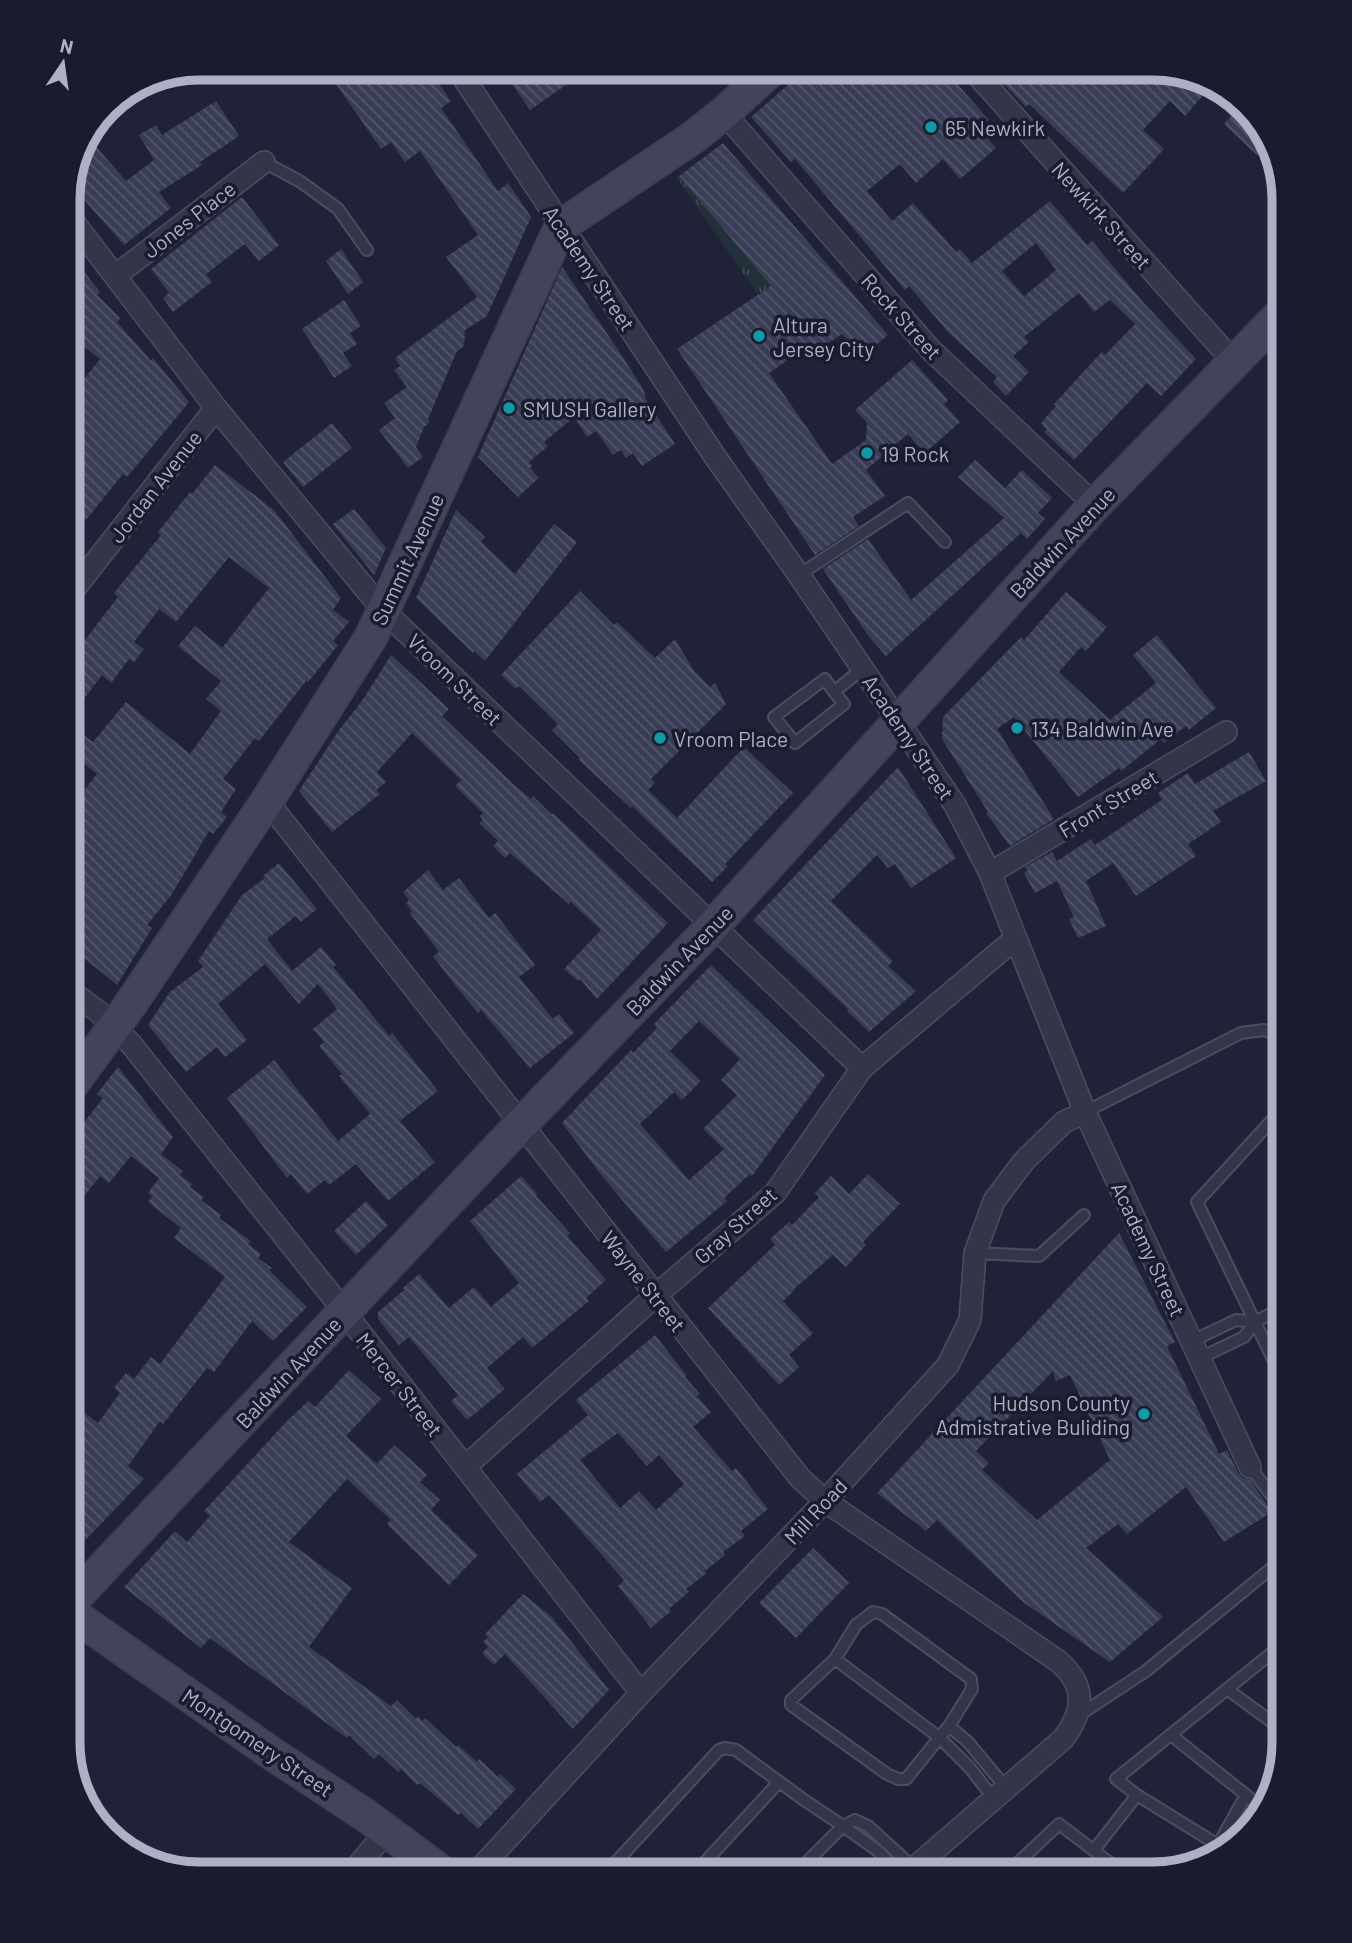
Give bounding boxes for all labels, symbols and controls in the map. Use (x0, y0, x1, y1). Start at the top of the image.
north arrow (28, 28, 98, 98)
text: N (58, 33, 76, 59)
place label: 65 Newkirk (945, 115, 1045, 140)
marker: 65 Newkirk (923, 119, 939, 135)
street label: Newkirk Street (1047, 156, 1157, 274)
street label: Jones Place (138, 175, 240, 263)
street label: Academy Street (539, 201, 641, 335)
street label: Rock Street (857, 268, 947, 364)
place label: Altura Jersey City (773, 312, 875, 361)
marker: Altura Jersey City (751, 328, 767, 344)
place label: SMUSH Gallery (523, 396, 657, 421)
marker: SMUSH Gallery (501, 400, 517, 416)
street label: Jordan Avenue (103, 425, 207, 547)
place label: 19 Rock (881, 441, 949, 466)
marker: 19 Rock (859, 445, 875, 461)
street label: Baldwin Avenue (1004, 481, 1120, 603)
street label: Summit Avenue (366, 489, 448, 629)
street label: Vroom Street (403, 628, 507, 730)
street label: Academy Street (858, 670, 960, 804)
place label: 134 Baldwin Ave (1031, 716, 1174, 741)
marker: 134 Baldwin Ave (1009, 720, 1025, 736)
place label: Vroom Place (674, 726, 788, 751)
marker: Vroom Place (652, 730, 668, 746)
street label: Front Street (1054, 764, 1162, 842)
street label: Baldwin Avenue (620, 900, 738, 1020)
street label: Academy Street (1107, 1178, 1191, 1320)
street label: Gray Street (689, 1181, 781, 1269)
street label: Wayne Street (597, 1225, 691, 1337)
street label: Baldwin Avenue (230, 1311, 346, 1433)
street label: Mercer Street (352, 1327, 448, 1441)
place label: Hudson County Admistrative Buliding (936, 1390, 1130, 1439)
marker: Hudson County Admistrative Buliding (1136, 1406, 1152, 1422)
street label: Mill Road (778, 1473, 852, 1549)
street label: Montgomery Street (178, 1682, 338, 1802)

